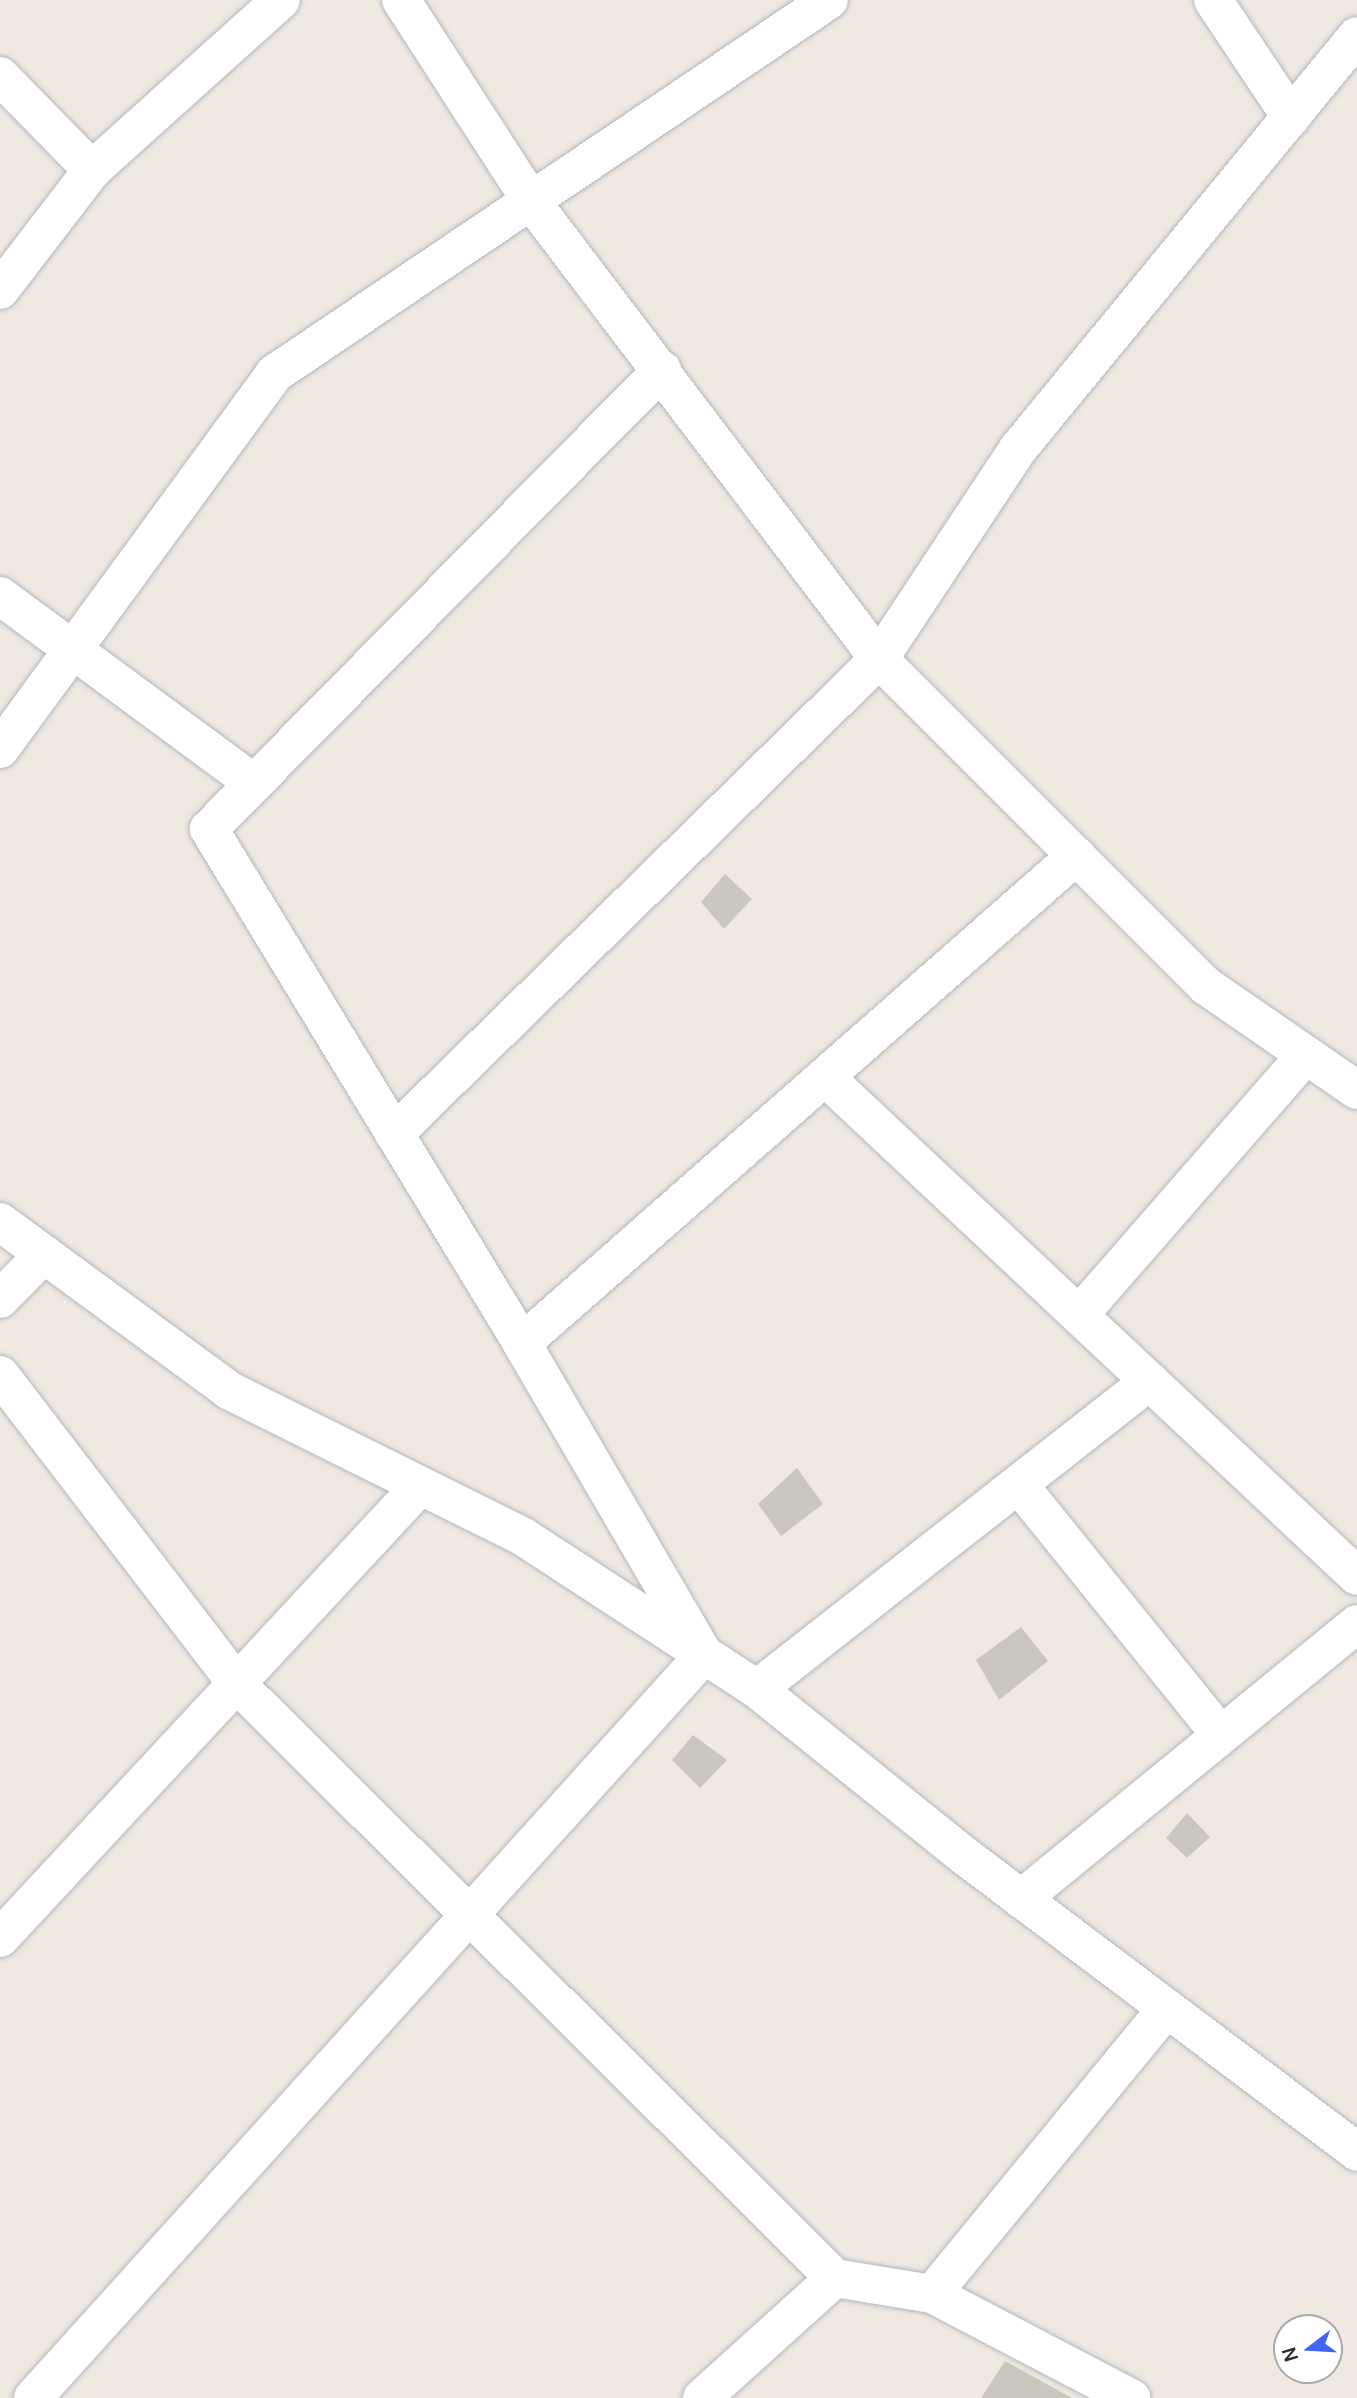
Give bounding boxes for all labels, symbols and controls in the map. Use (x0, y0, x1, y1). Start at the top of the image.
north arrow (1273, 2314, 1343, 2384)
text: N (1275, 2344, 1304, 2365)

